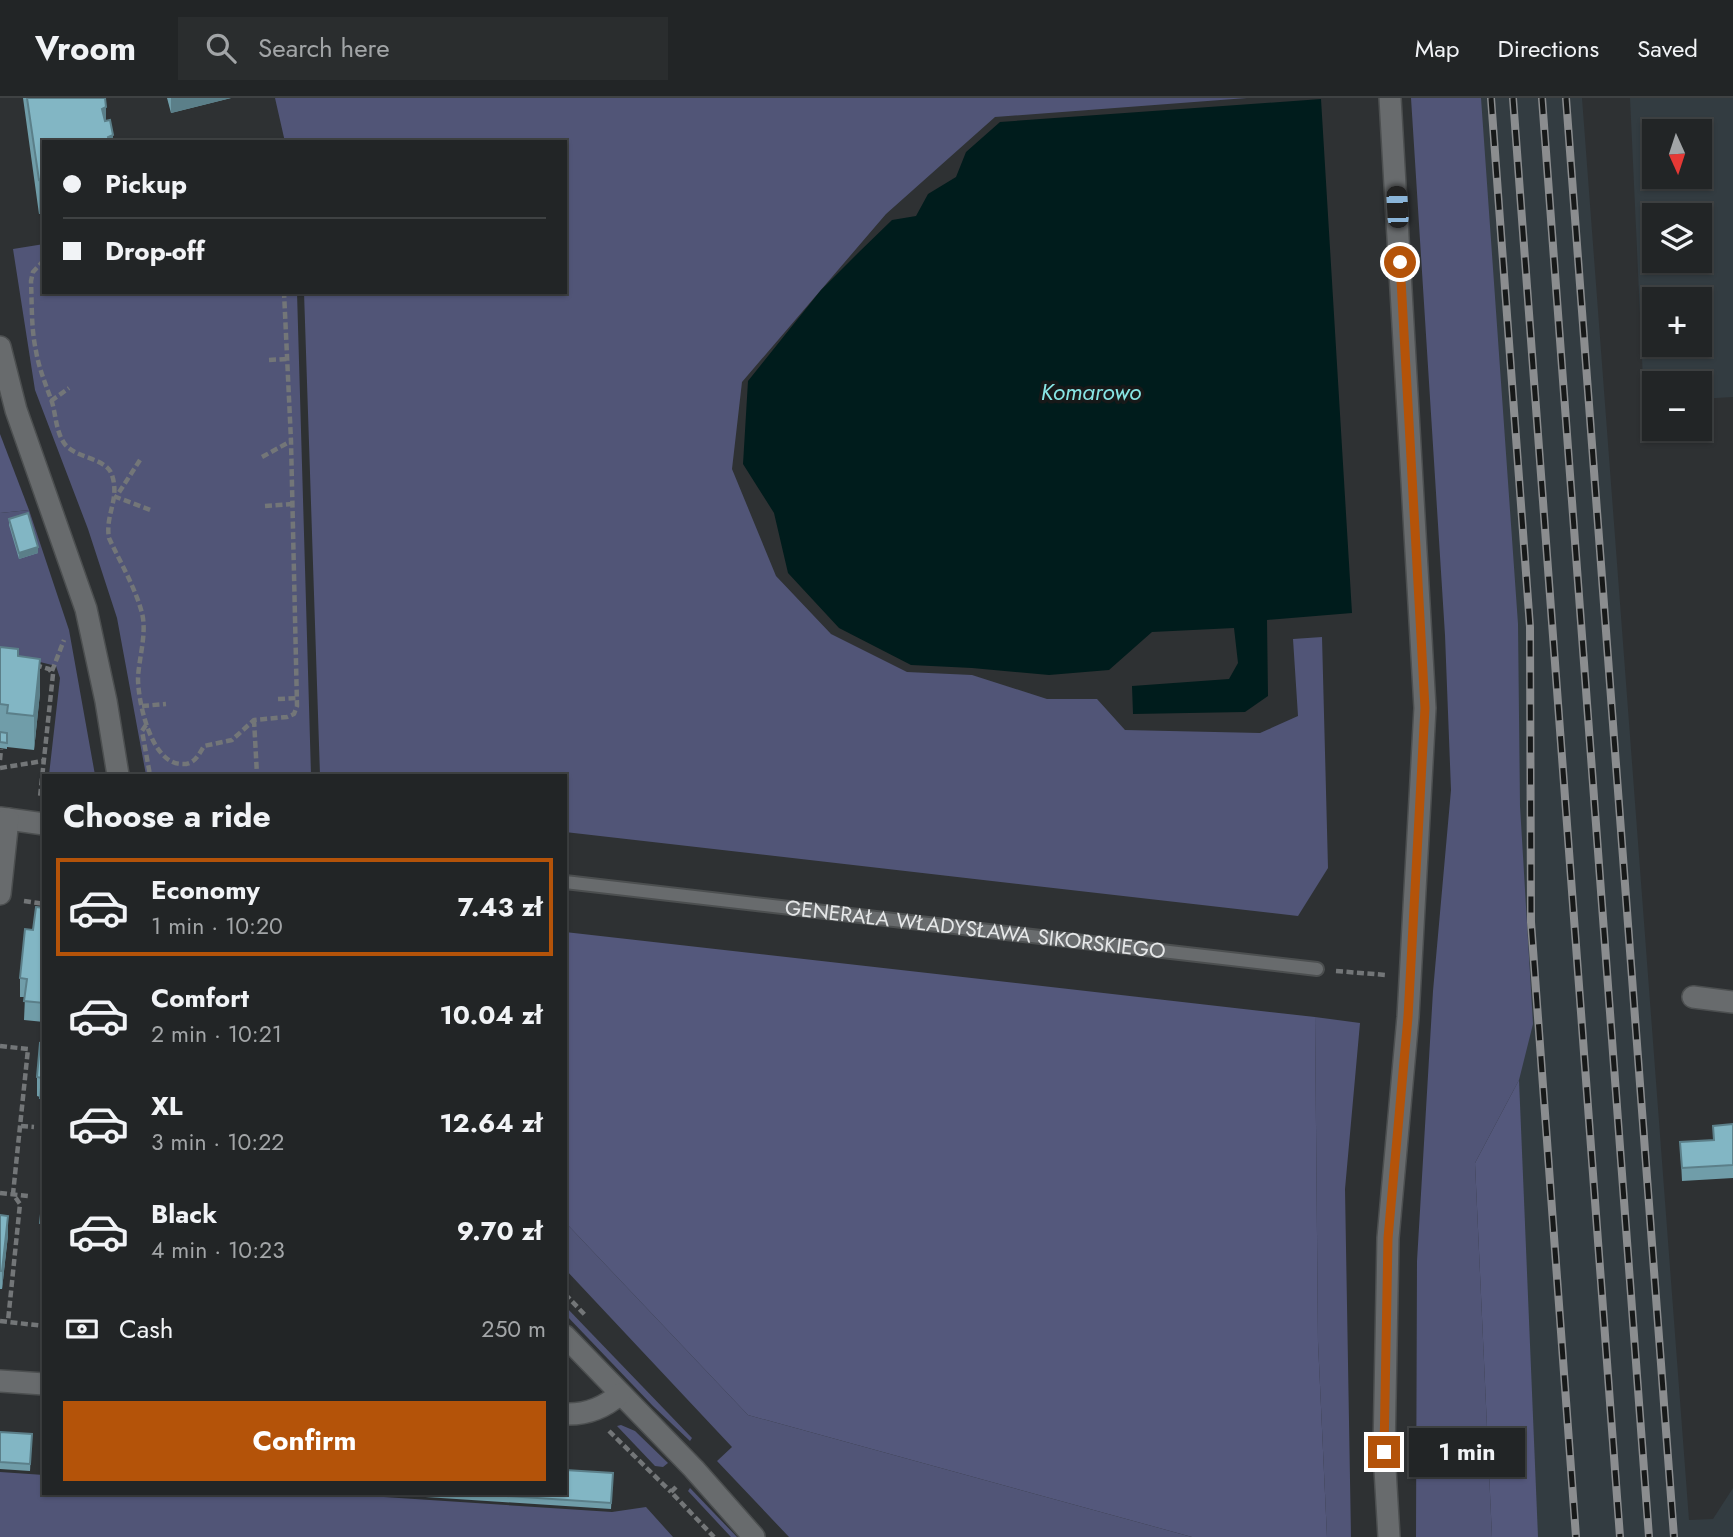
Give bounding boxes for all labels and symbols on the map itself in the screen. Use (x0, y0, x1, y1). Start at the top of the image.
north arrow (1642, 119, 1712, 189)
car (1386, 185, 1409, 229)
route start (1384, 246, 1416, 278)
water label: Komarowo (1041, 375, 1142, 409)
street label: GENERAŁA WŁADYSŁAWA SIKORSKIEGO (783, 893, 1167, 966)
callout: 1 min (1408, 1428, 1524, 1476)
route end (1368, 1436, 1400, 1468)

